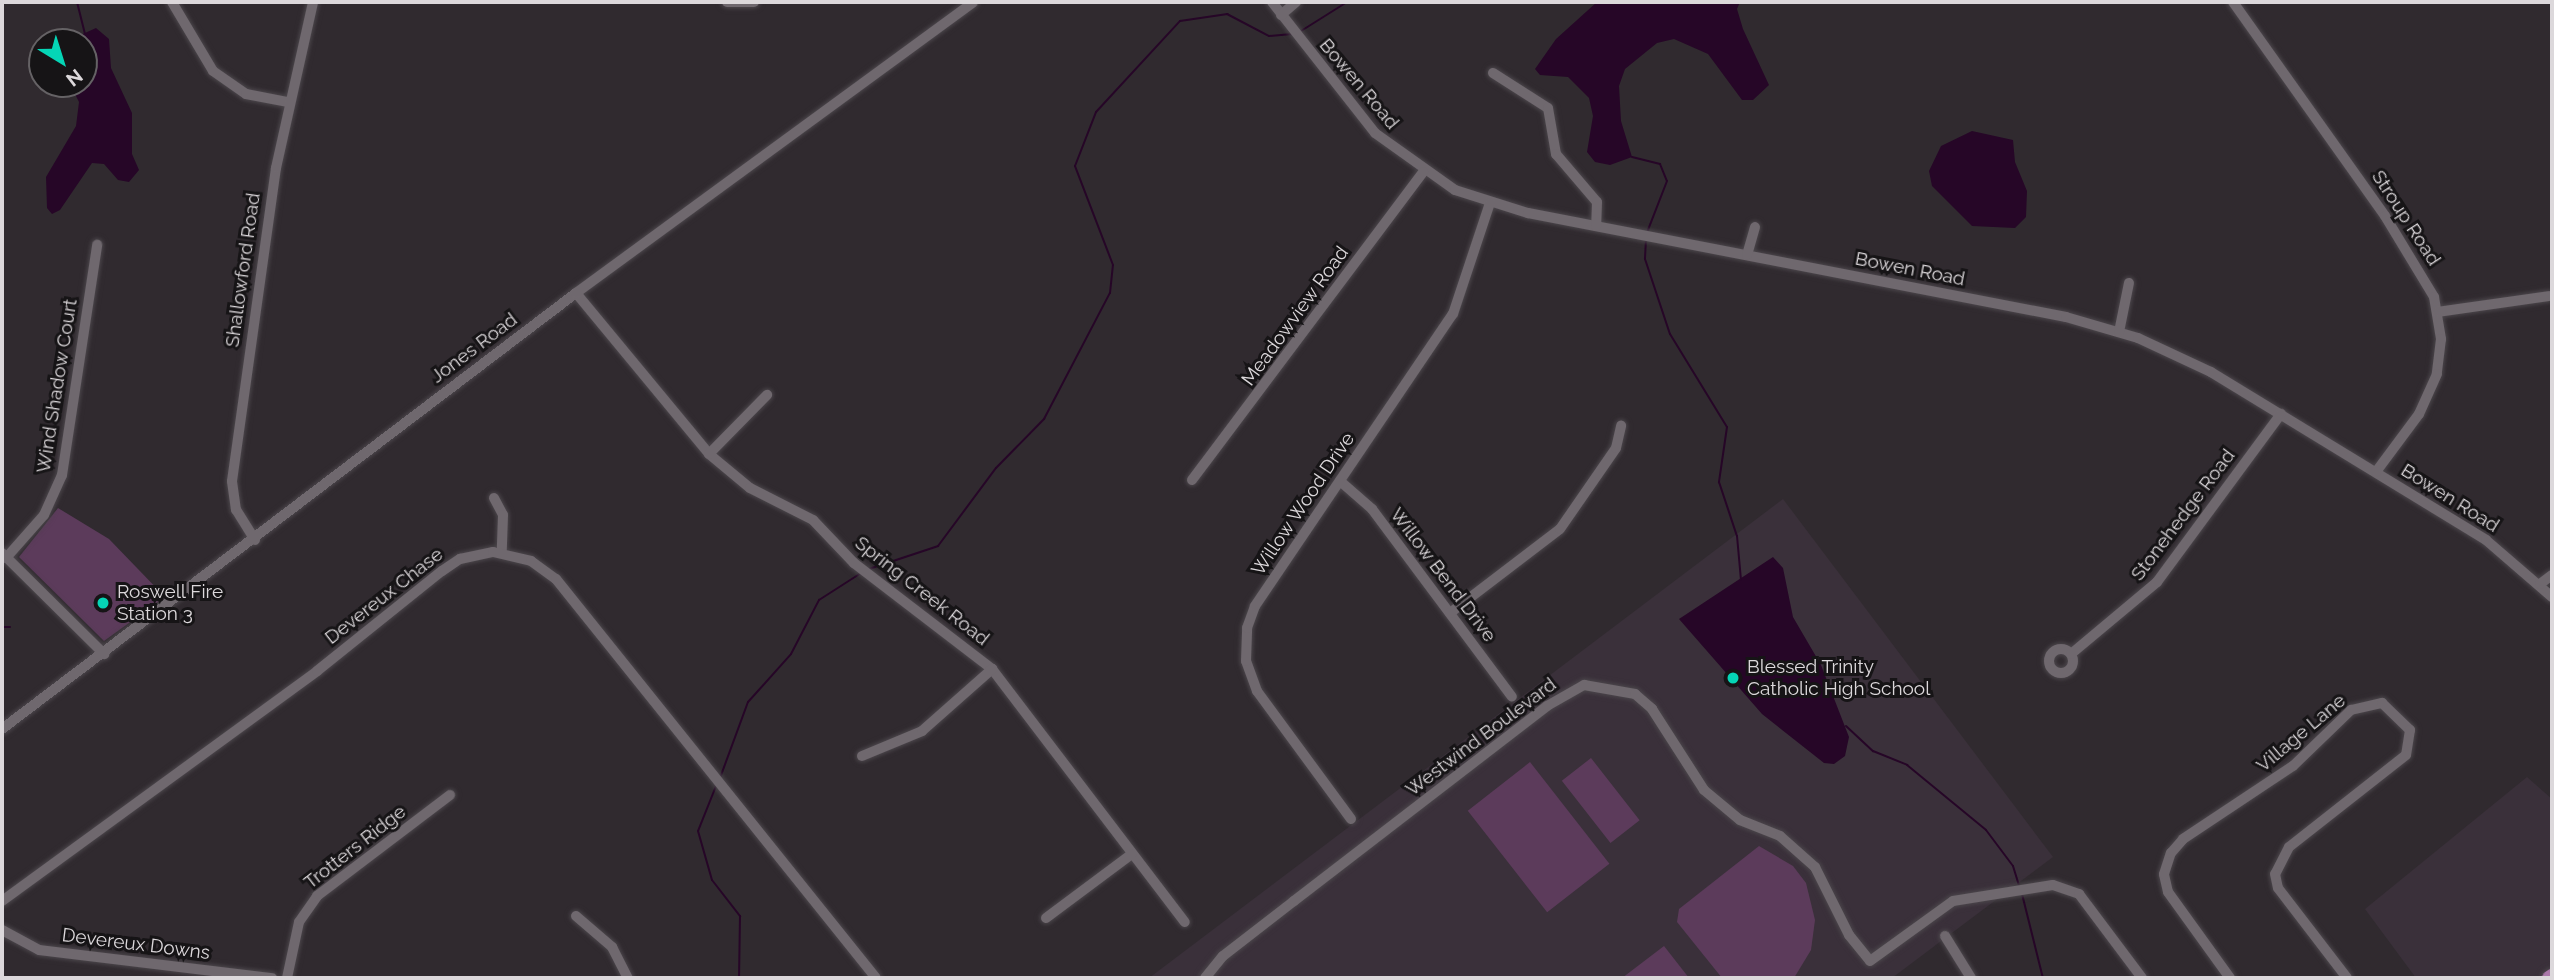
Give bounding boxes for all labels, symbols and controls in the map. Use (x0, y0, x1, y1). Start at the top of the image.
north arrow (28, 28, 98, 98)
street label: Bowen Road (1314, 34, 1404, 134)
text: N (62, 65, 87, 91)
street label: Stroup Road (2367, 166, 2445, 270)
street label: Shallowford Road (221, 191, 265, 349)
street label: Meadowview Road (1237, 242, 1353, 390)
street label: Bowen Road (1853, 247, 1967, 291)
street label: Wind Shadow Court (32, 297, 82, 475)
street label: Jones Road (426, 308, 522, 388)
street label: Willow Wood Drive (1246, 428, 1360, 580)
street label: Stonehedge Road (2126, 445, 2240, 585)
street label: Bowen Road (2397, 459, 2503, 537)
street label: Willow Bend Drive (1385, 503, 1501, 647)
street label: Spring Creek Road (850, 532, 994, 650)
street label: Devereux Chase (320, 543, 448, 649)
place label: Roswell Fire Station 3 (117, 581, 224, 625)
marker: Roswell Fire Station 3 (95, 595, 111, 611)
place label: Blessed Trinity Catholic High School (1747, 656, 1930, 700)
marker: Blessed Trinity Catholic High School (1725, 670, 1741, 686)
street label: Westwind Boulevard (1401, 673, 1561, 801)
street label: Village Lane (2252, 689, 2350, 777)
street label: Trotters Ridge (300, 800, 410, 894)
street label: Devereux Downs (61, 924, 211, 964)

